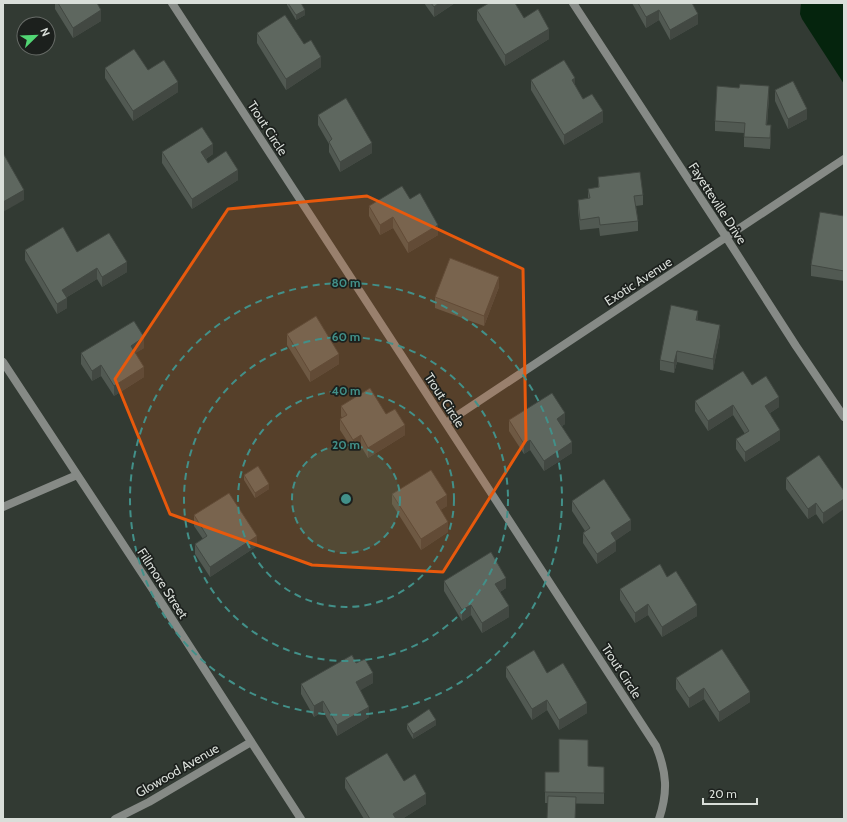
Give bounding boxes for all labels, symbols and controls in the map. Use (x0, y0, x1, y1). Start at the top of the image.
north arrow (16, 16, 56, 56)
text: N (37, 26, 53, 38)
street label: Trout Circle (244, 98, 292, 158)
street label: Fayetteville Drive (686, 159, 751, 247)
street label: Exotic Avenue (601, 253, 675, 309)
text: 80 m (332, 275, 360, 290)
text: 60 m (332, 329, 360, 344)
street label: Trout Circle (421, 370, 469, 430)
text: 40 m (331, 383, 361, 398)
text: 20 m (332, 437, 360, 452)
centre of rings (339, 492, 353, 506)
street label: Fillmore Street (134, 545, 192, 622)
street label: Trout Circle (598, 641, 646, 701)
street label: Glowood Avenue (132, 739, 222, 800)
scale bar (703, 780, 757, 806)
text: 20 m (709, 786, 737, 801)

